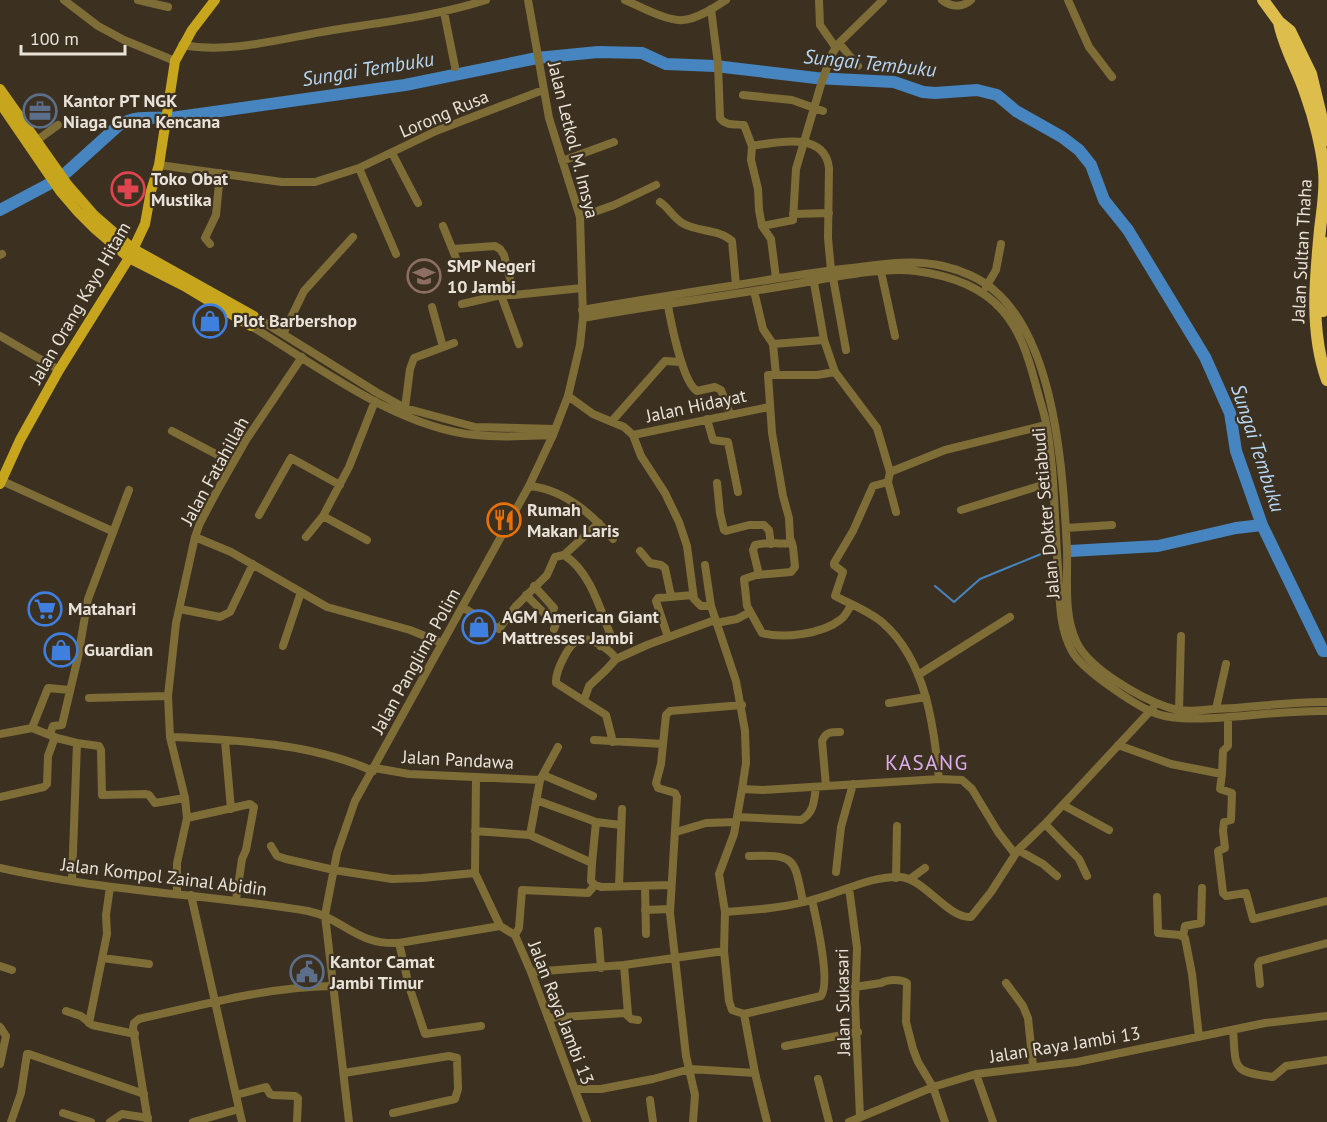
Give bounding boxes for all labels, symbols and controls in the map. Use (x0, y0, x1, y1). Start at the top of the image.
scale bar (21, 18, 124, 56)
text: 100 m (30, 27, 79, 50)
water label: Sungai Tembuku (802, 43, 938, 83)
water label: Sungai Tembuku (300, 46, 436, 92)
street label: Jalan Letkol M. Imsya (543, 58, 604, 221)
street label: Lorong Rusa (396, 84, 492, 143)
place label: Kantor PT NGK Niaga Guna Kencana (63, 89, 220, 133)
office icon: Kantor PT NGK Niaga Guna Kencana (22, 93, 58, 129)
place label: Toko Obat Mustika (151, 167, 229, 211)
pharmacy icon: Toko Obat Mustika (110, 171, 146, 207)
street label: Jalan Sultan Thaha (1286, 178, 1317, 325)
street label: Jalan Orang Kayo Hitam (23, 218, 135, 389)
place label: SMP Negeri 10 Jambi (447, 254, 536, 298)
school or university icon: SMP Negeri 10 Jambi (406, 258, 442, 294)
shop icon: Plot Barbershop (192, 303, 228, 339)
place label: Plot Barbershop (233, 309, 357, 332)
water label: Sungai Tembuku (1225, 381, 1291, 515)
street label: Jalan Hidayat (643, 384, 748, 428)
street label: Jalan Fatahillah (175, 413, 254, 530)
street label: Jalan Dokter Setiabudi (1027, 427, 1065, 600)
place label: Rumah Makan Laris (527, 498, 620, 542)
restaurant icon: Rumah Makan Laris (486, 502, 522, 538)
street label: Jalan Panglima Polim (365, 584, 465, 739)
supermarket icon: Matahari (27, 591, 63, 627)
place label: Matahari (68, 597, 136, 620)
place label: AGM American Giant Mattresses Jambi (502, 605, 660, 649)
shop icon: AGM American Giant Mattresses Jambi (461, 609, 497, 645)
shop icon: Guardian (43, 632, 79, 668)
place label: Guardian (84, 638, 153, 661)
street label: Jalan Pandawa (401, 745, 515, 774)
district label: KASANG (885, 749, 969, 776)
street label: Jalan Kompol Zainal Abidin (59, 852, 268, 901)
street label: Jalan Raya Jambi 13 (523, 937, 600, 1088)
street label: Jalan Sukasari (830, 948, 855, 1057)
place label: Kantor Camat Jambi Timur (329, 950, 435, 994)
public building icon: Kantor Camat Jambi Timur (289, 954, 325, 990)
street label: Jalan Raya Jambi 13 (987, 1021, 1142, 1068)

